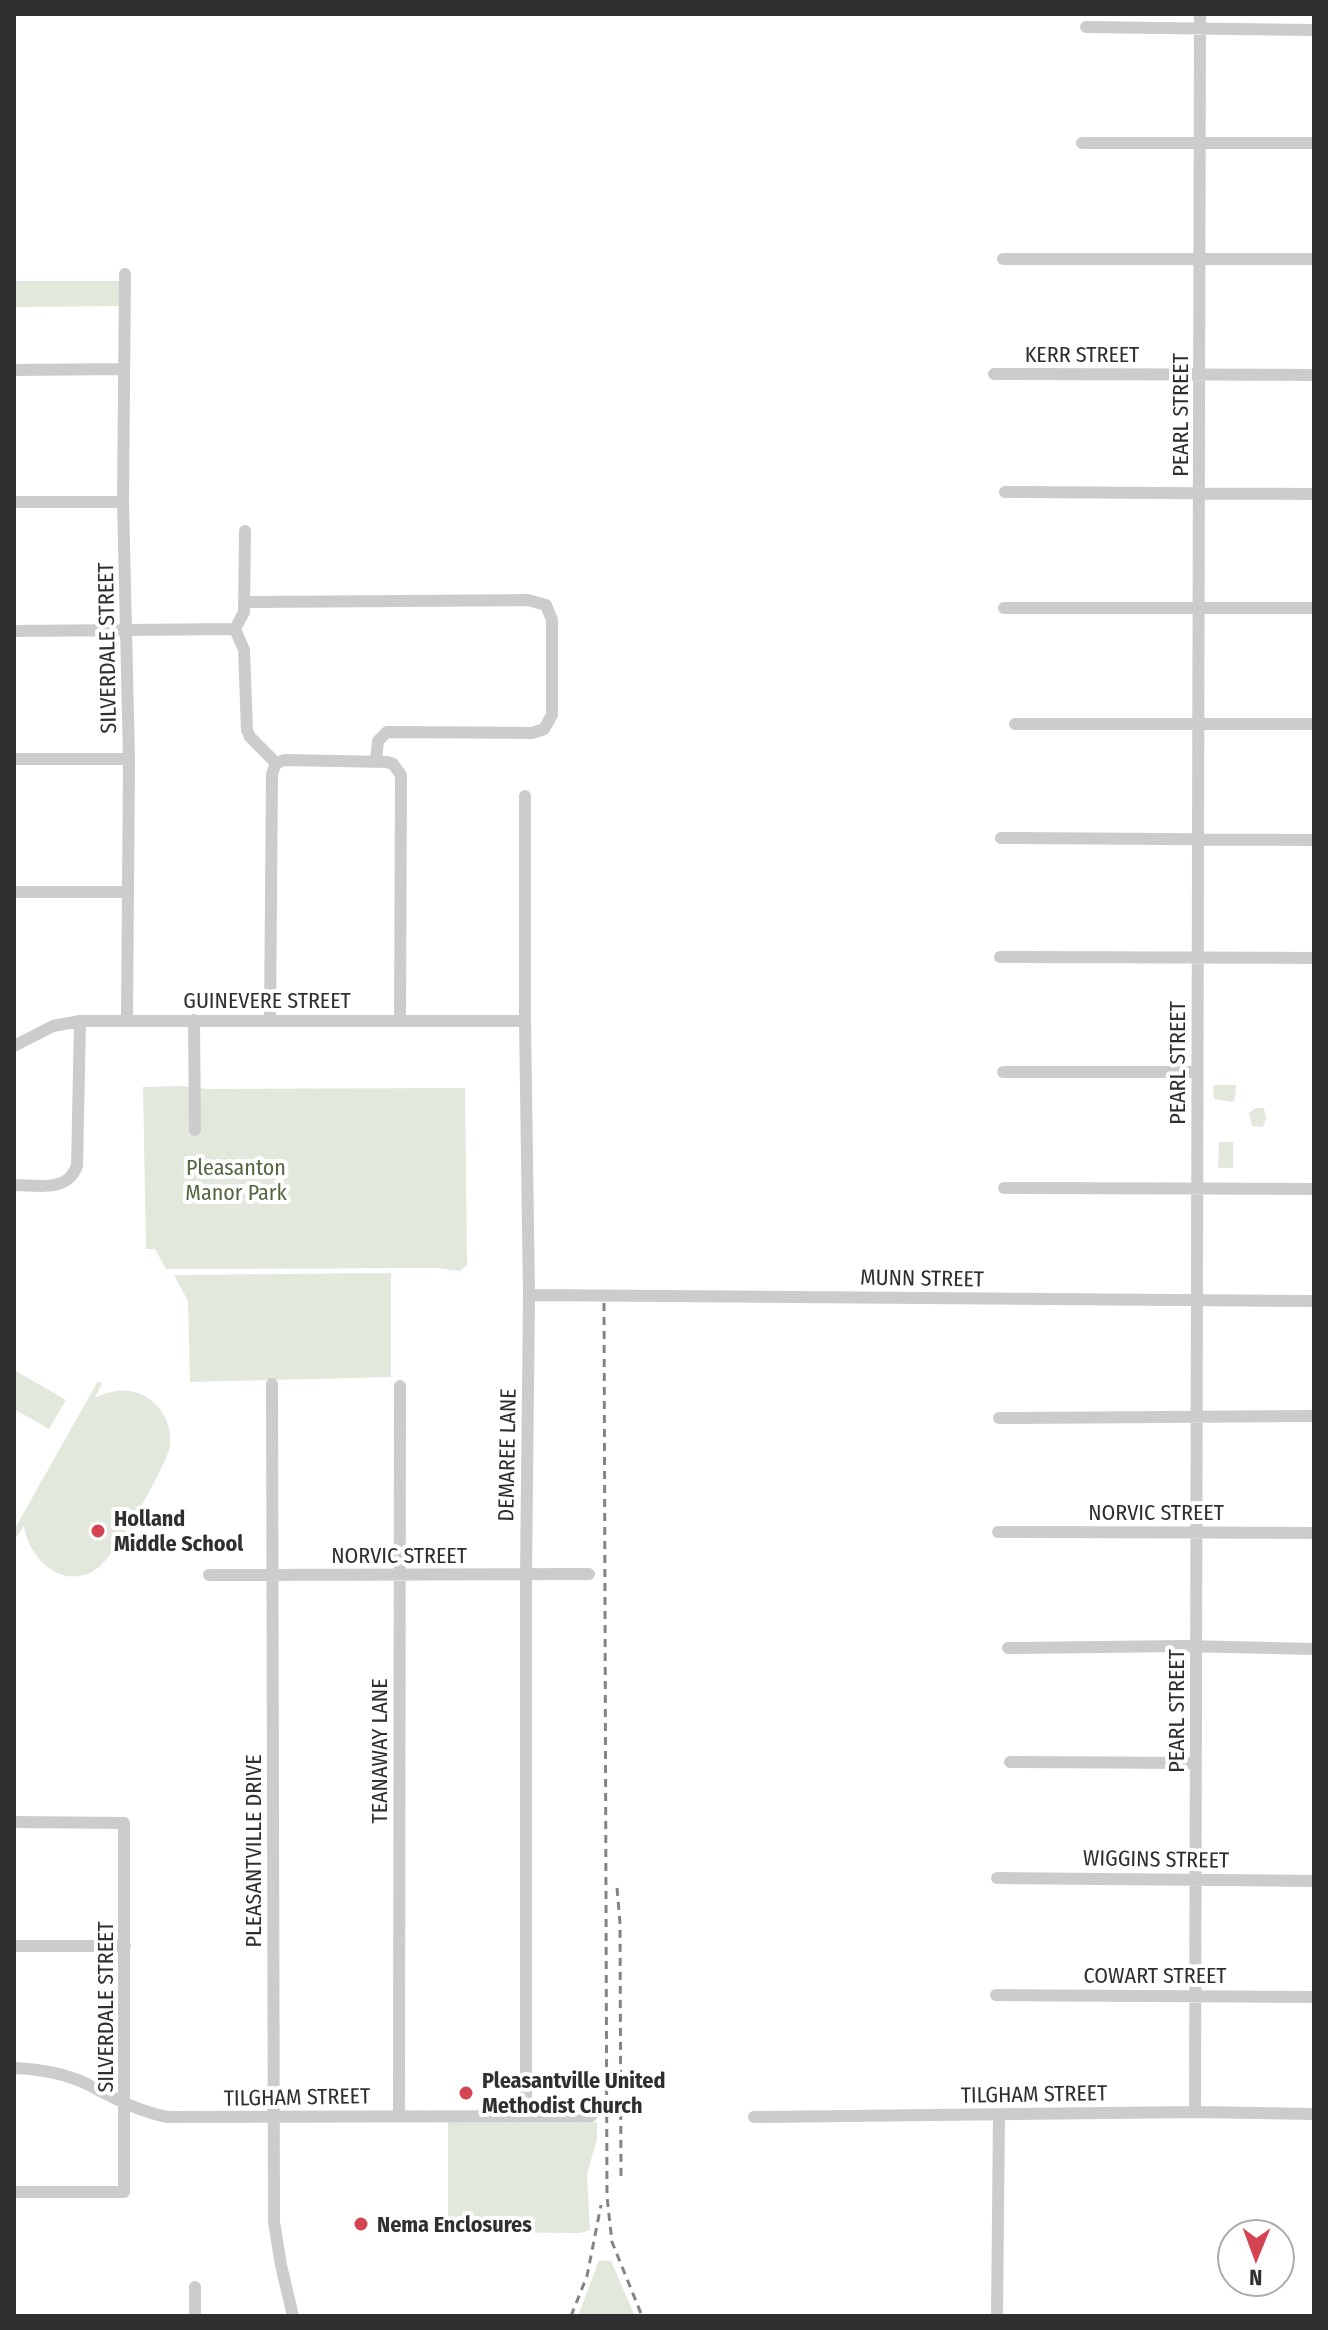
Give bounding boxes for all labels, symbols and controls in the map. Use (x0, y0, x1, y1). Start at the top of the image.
street label: KERR STREET (1025, 341, 1140, 368)
street label: PEARL STREET (1167, 352, 1194, 477)
street label: SILVERDALE STREET (92, 561, 122, 734)
street label: GUINEVERE STREET (183, 987, 352, 1014)
street label: PEARL STREET (1164, 1000, 1191, 1125)
park label: Pleasanton Manor Park (185, 1154, 287, 1206)
street label: MUNN STREET (860, 1263, 985, 1293)
street label: DEMAREE LANE (492, 1388, 522, 1522)
street label: NORVIC STREET (1088, 1499, 1225, 1526)
place label: Holland Middle School (114, 1505, 244, 1557)
marker: Holland Middle School (89, 1522, 107, 1540)
street label: NORVIC STREET (331, 1542, 468, 1569)
street label: PEARL STREET (1163, 1648, 1190, 1773)
street label: TEANAWAY LANE (366, 1678, 393, 1824)
street label: PLEASANTVILLE DRIVE (240, 1754, 267, 1948)
street label: WIGGINS STREET (1083, 1844, 1230, 1874)
street label: SILVERDALE STREET (92, 1921, 119, 2093)
street label: COWART STREET (1084, 1962, 1227, 1989)
place label: Pleasantville United Methodist Church (482, 2067, 665, 2119)
street label: TILGHAM STREET (961, 2079, 1108, 2109)
street label: TILGHAM STREET (224, 2082, 371, 2112)
marker: Pleasantville United Methodist Church (457, 2084, 475, 2102)
place label: Nema Enclosures (377, 2211, 532, 2238)
marker: Nema Enclosures (352, 2215, 370, 2233)
north arrow (1216, 2218, 1296, 2298)
text: N (1249, 2264, 1262, 2291)

